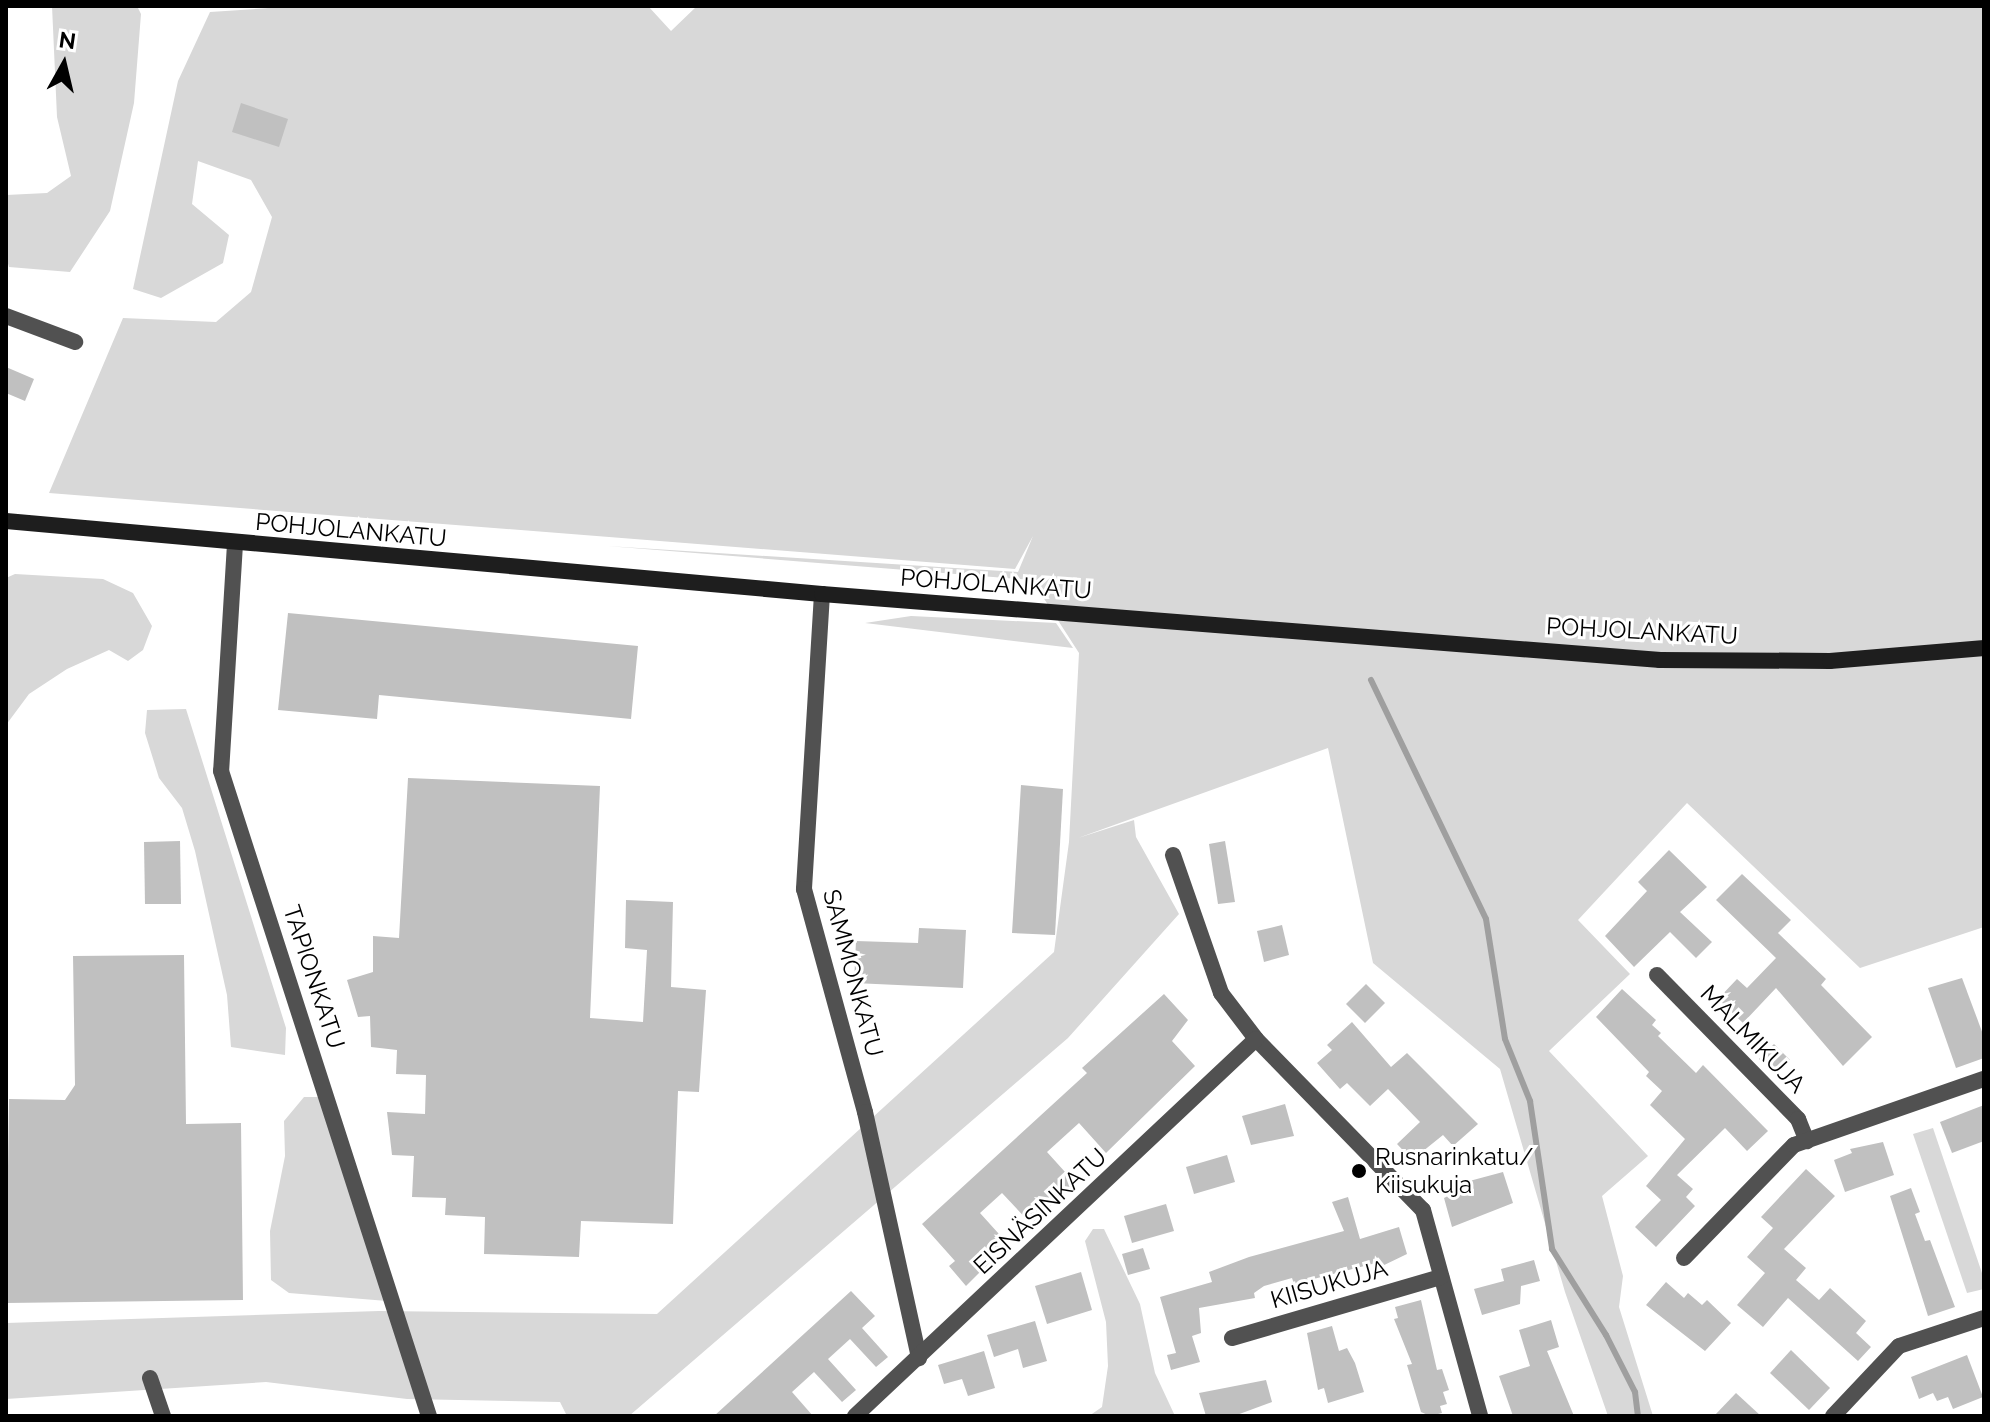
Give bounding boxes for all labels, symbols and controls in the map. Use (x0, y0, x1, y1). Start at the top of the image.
north arrow (24, 24, 104, 104)
text: N (57, 26, 77, 54)
street label: POHJOLANKATU (254, 507, 448, 553)
street label: POHJOLANKATU (899, 563, 1093, 605)
street label: POHJOLANKATU (1545, 612, 1739, 650)
street label: SAMMONKATU (817, 886, 889, 1060)
street label: TAPIONKATU (277, 901, 351, 1053)
street label: MALMIKUJA (1695, 979, 1811, 1099)
street label: EISNÄSINKATU (967, 1142, 1113, 1280)
place label: Rusnarinkatu/ Kiisukuja (1375, 1143, 1534, 1199)
marker: Rusnarinkatu/ Kiisukuja (1350, 1162, 1368, 1180)
street label: KIISUKUJA (1267, 1254, 1391, 1314)

